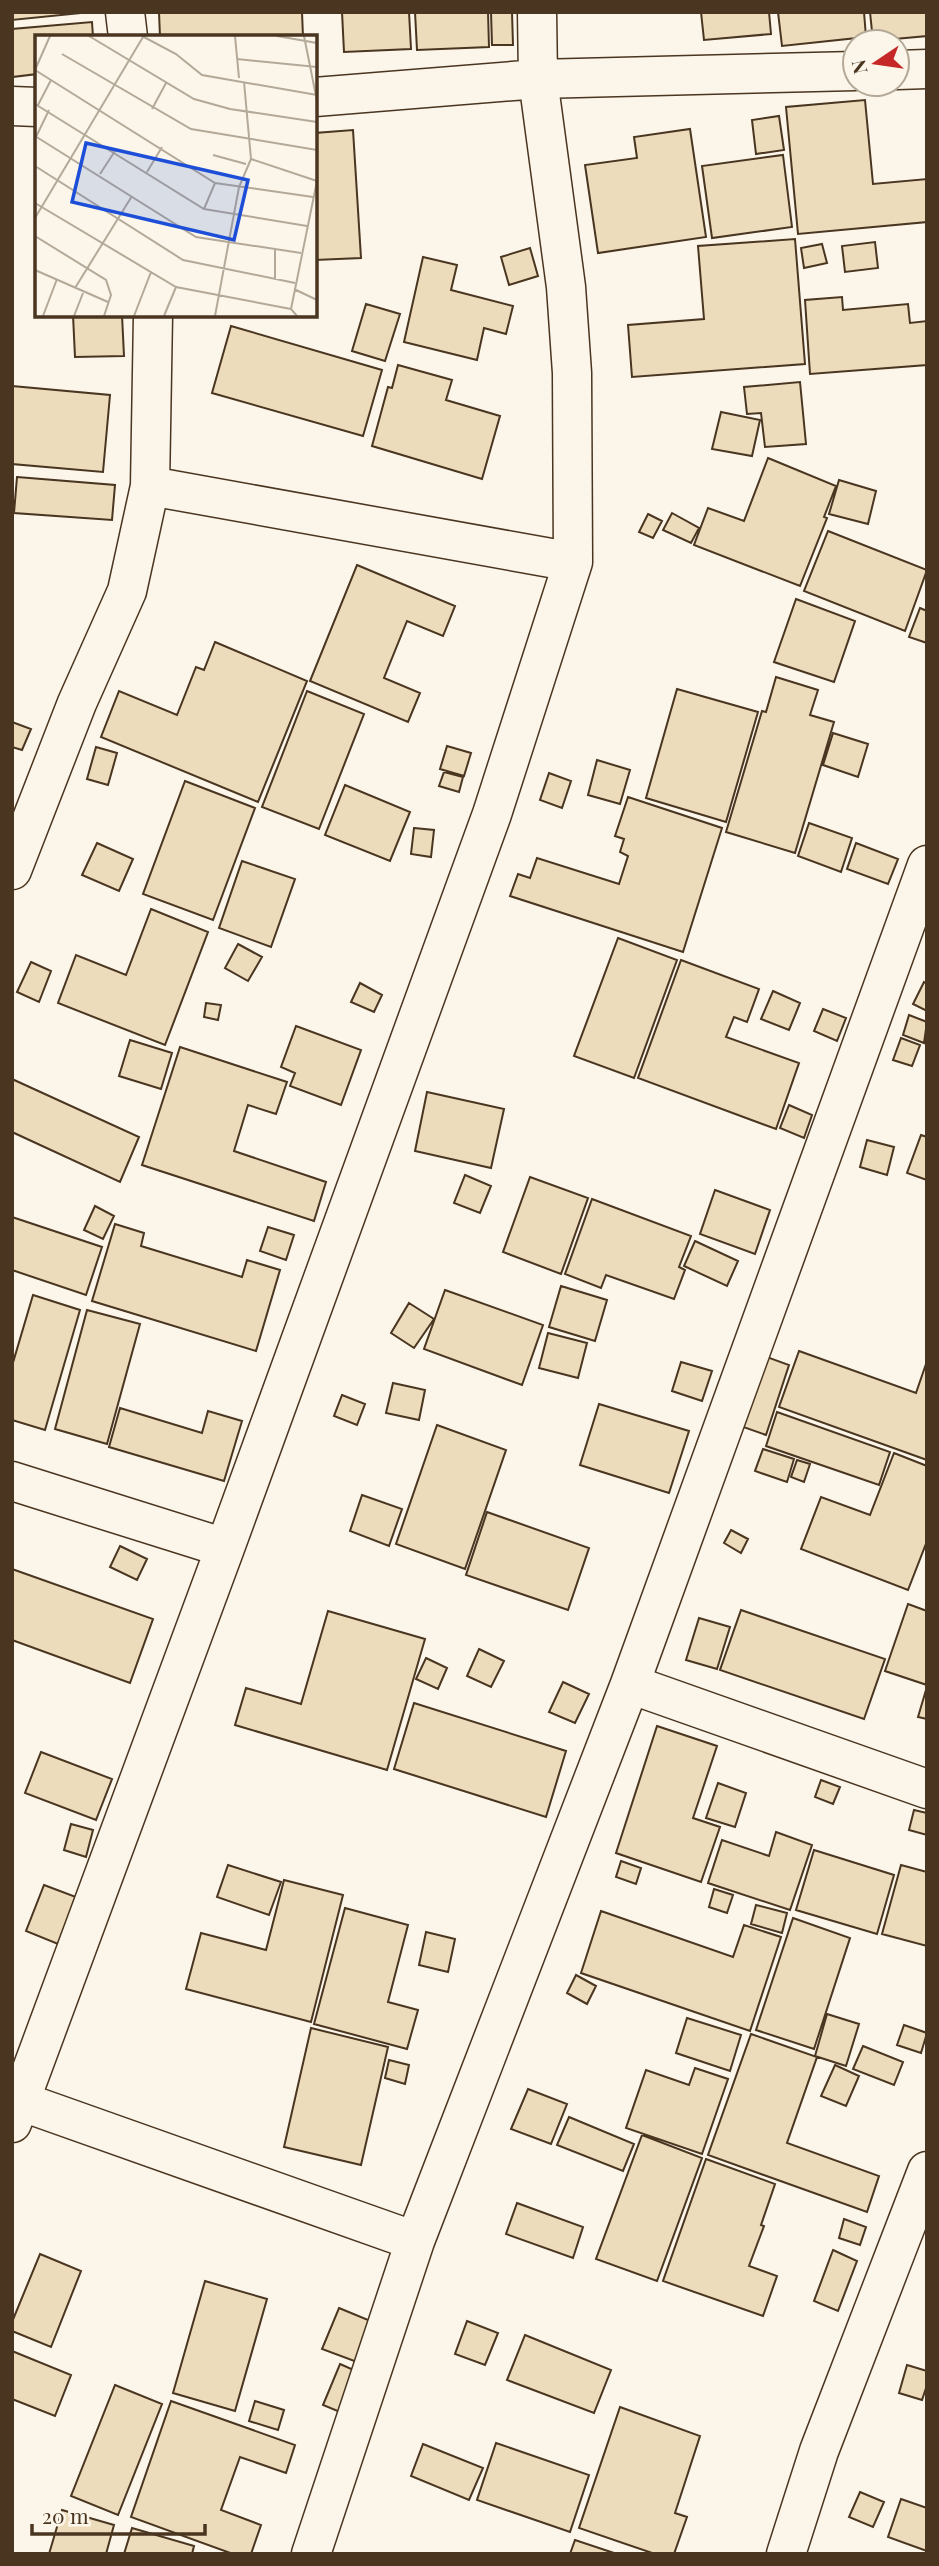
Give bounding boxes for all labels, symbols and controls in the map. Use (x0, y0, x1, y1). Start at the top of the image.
north arrow (841, 28, 911, 98)
inset map (35, 35, 317, 317)
text: N (844, 57, 873, 77)
scale bar (32, 2492, 205, 2536)
text: 20 m (42, 2501, 89, 2529)

